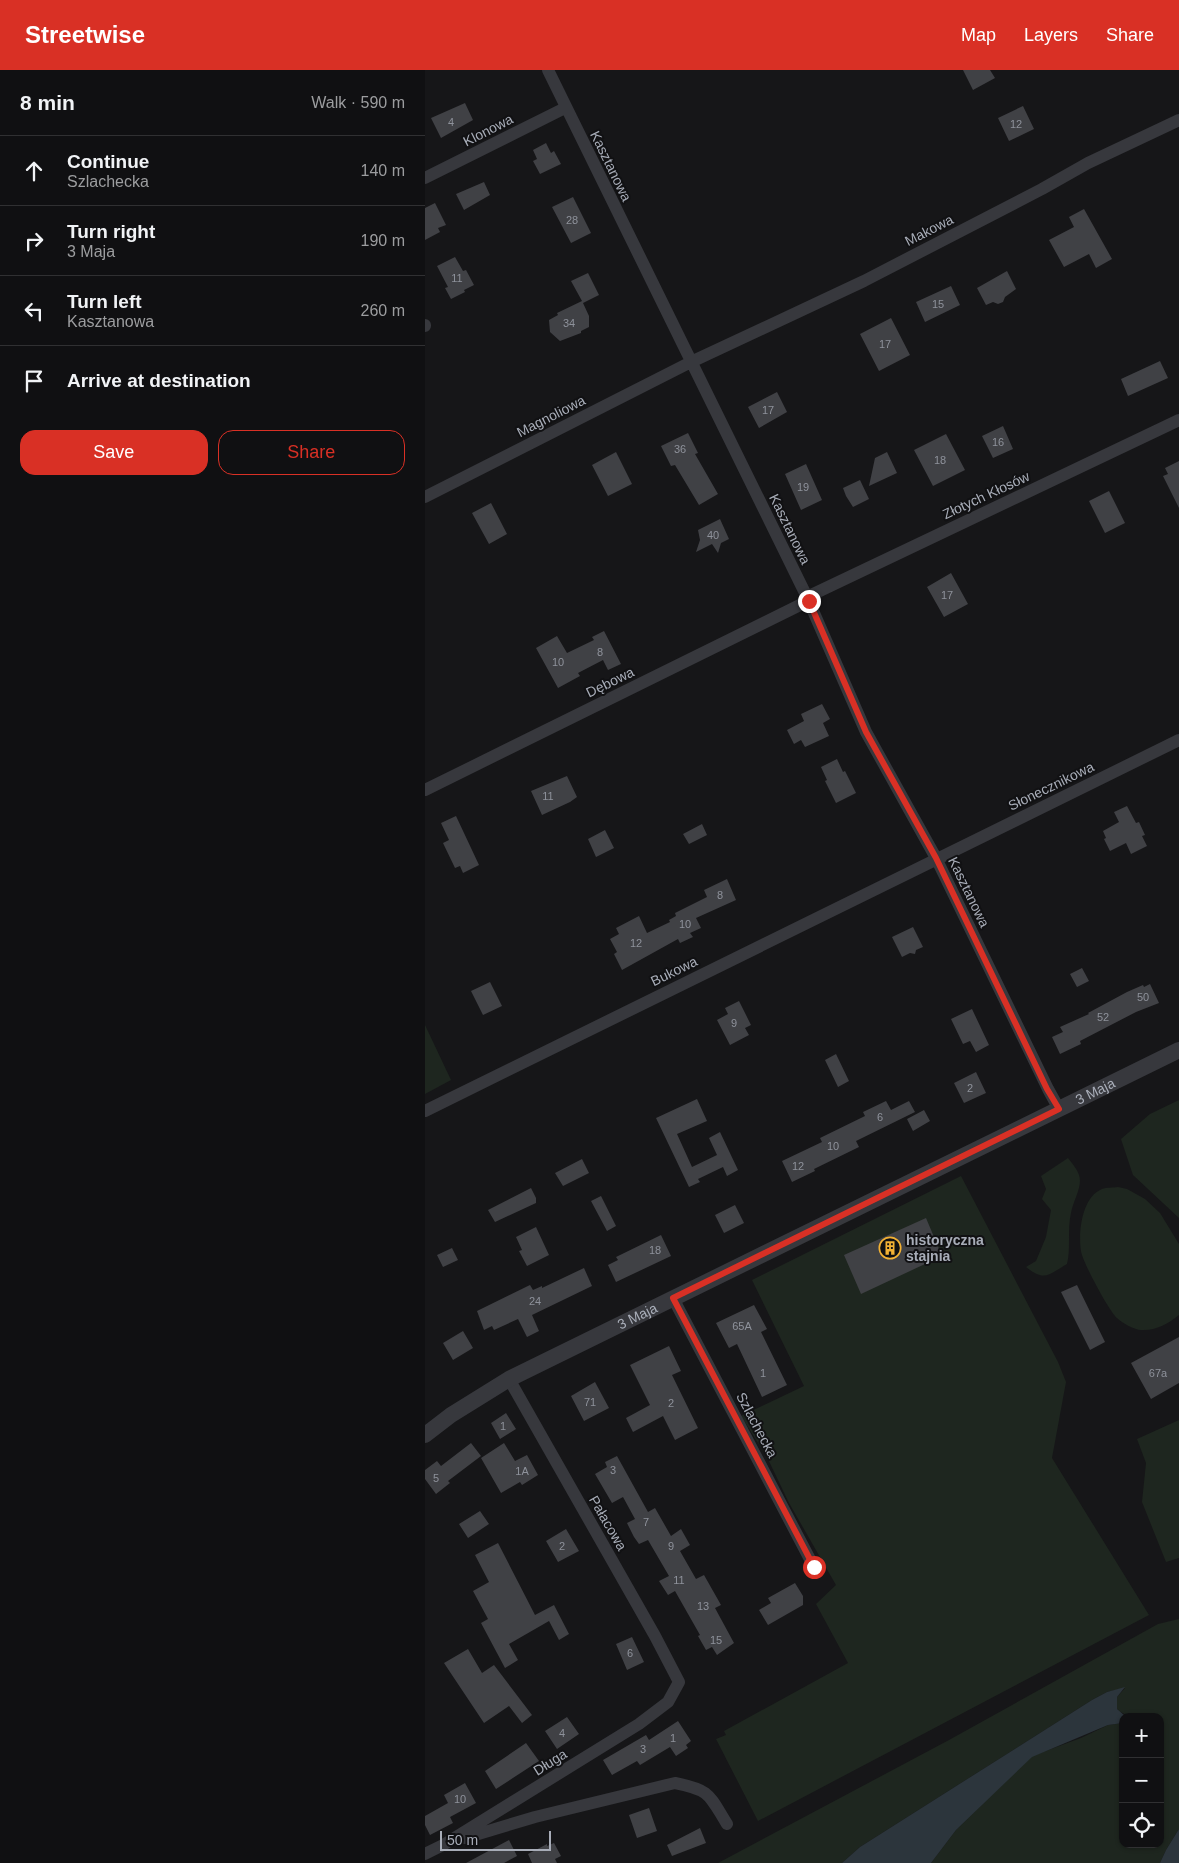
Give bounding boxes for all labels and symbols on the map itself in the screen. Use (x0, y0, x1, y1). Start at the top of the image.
street label: Klonowa (460, 111, 516, 149)
house number: 4 (448, 116, 454, 128)
house number: 12 (1010, 118, 1022, 130)
street label: Kasztanowa (587, 128, 635, 204)
street label: Makowa (902, 211, 956, 249)
house number: 28 (566, 214, 578, 226)
house number: 11 (451, 272, 463, 284)
house number: 15 (932, 298, 944, 310)
house number: 34 (563, 317, 575, 329)
house number: 17 (879, 338, 891, 350)
street label: Magnoliowa (514, 392, 588, 440)
house number: 17 (762, 404, 774, 416)
house number: 16 (992, 436, 1004, 448)
house number: 36 (674, 443, 686, 455)
house number: 18 (934, 454, 946, 466)
street label: Złotych Kłosów (940, 467, 1033, 522)
house number: 19 (797, 481, 809, 493)
street label: Kasztanowa (766, 491, 814, 567)
house number: 40 (707, 529, 719, 541)
house number: 17 (941, 589, 953, 601)
route end (798, 590, 821, 613)
house number: 8 (597, 646, 603, 658)
house number: 10 (552, 656, 564, 668)
street label: Dębowa (583, 663, 637, 700)
street label: Słonecznikowa (1006, 758, 1097, 814)
house number: 11 (542, 790, 554, 802)
street label: Kasztanowa (945, 854, 993, 930)
house number: 8 (717, 889, 723, 901)
house number: 10 (679, 918, 691, 930)
house number: 12 (630, 937, 642, 949)
street label: Bukowa (648, 953, 700, 989)
house number: 50 (1137, 991, 1149, 1003)
house number: 52 (1097, 1011, 1109, 1023)
house number: 9 (731, 1017, 737, 1029)
street label: 3 Maja (1073, 1075, 1118, 1108)
house number: 2 (967, 1082, 973, 1094)
house number: 6 (877, 1111, 883, 1123)
house number: 10 (827, 1140, 839, 1152)
house number: 12 (792, 1160, 804, 1172)
place label: historyczna stajnia (906, 1232, 984, 1264)
building icon: historyczna stajnia (878, 1236, 902, 1260)
house number: 18 (649, 1244, 661, 1256)
house number: 24 (529, 1295, 541, 1307)
street label: 3 Maja (615, 1299, 660, 1332)
house number: 65A (732, 1320, 752, 1332)
house number: 1 (760, 1367, 766, 1379)
house number: 67a (1149, 1367, 1168, 1379)
street label: Szlachecka (733, 1390, 781, 1461)
house number: 71 (584, 1396, 596, 1408)
house number: 2 (668, 1397, 674, 1409)
house number: 1 (500, 1420, 506, 1432)
house number: 3 (610, 1464, 616, 1476)
house number: 1A (515, 1465, 529, 1477)
house number: 5 (433, 1472, 439, 1484)
street label: Pałacowa (586, 1493, 630, 1553)
house number: 7 (643, 1516, 649, 1528)
house number: 2 (559, 1540, 565, 1552)
house number: 9 (668, 1540, 674, 1552)
route start (803, 1556, 826, 1579)
house number: 11 (673, 1574, 685, 1586)
house number: 13 (697, 1600, 709, 1612)
house number: 15 (710, 1634, 722, 1646)
house number: 6 (627, 1647, 633, 1659)
house number: 4 (559, 1727, 565, 1739)
house number: 1 (670, 1732, 676, 1744)
house number: 3 (640, 1743, 646, 1755)
street label: Długa (530, 1745, 570, 1778)
house number: 10 (454, 1793, 466, 1805)
scale bar (440, 1828, 551, 1851)

